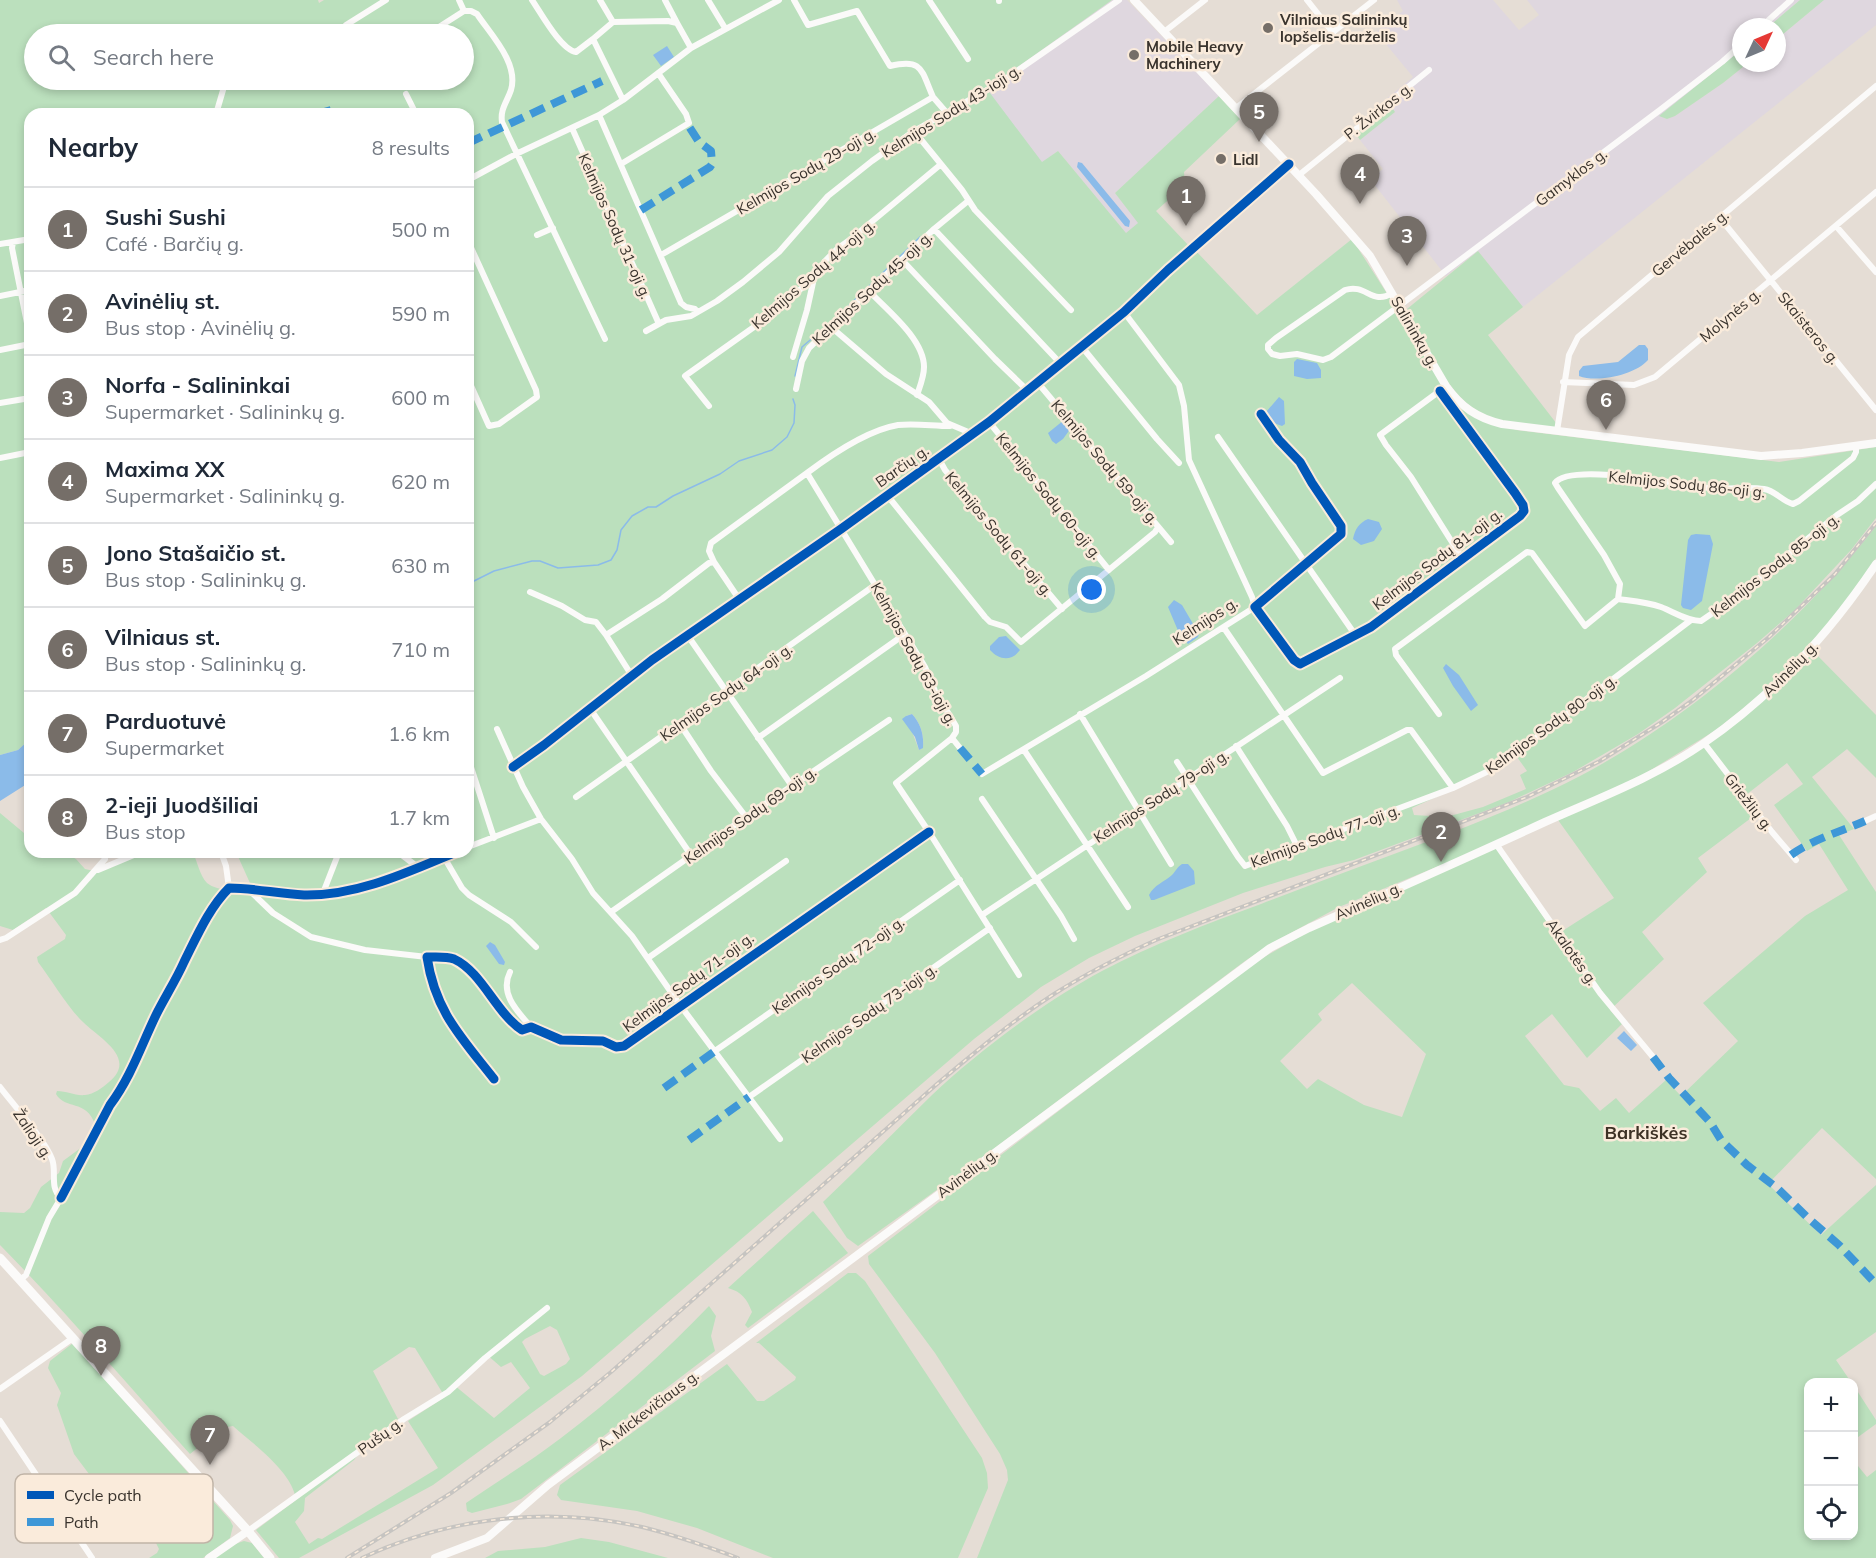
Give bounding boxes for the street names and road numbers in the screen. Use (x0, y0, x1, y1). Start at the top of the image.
street label: Kelmijos Sodų 43-ioji g. (878, 60, 1024, 162)
street label: P. Žvirkos g. (1340, 78, 1416, 144)
street label: Kelmijos Sodų 29-oji g. (733, 123, 879, 219)
street label: Gamyklos g. (1531, 144, 1611, 210)
street label: Kelmijos Sodų 31-oji g. (574, 150, 656, 302)
street label: Gervėbalės g. (1648, 205, 1732, 281)
street label: Kelmijos Sodų 44-oji g. (747, 215, 879, 333)
street label: Kelmijos Sodų 45-oji g. (808, 227, 936, 349)
street label: Molynės g. (1696, 284, 1764, 346)
street label: Skaisteros g. (1774, 288, 1844, 368)
street label: Salininkų g. (1387, 293, 1443, 371)
street label: Kelmijos Sodų 59-oji g. (1047, 396, 1163, 528)
street label: Kelmijos Sodų 60-oji g. (992, 429, 1106, 563)
street label: Barčių g. (872, 441, 932, 491)
street label: Kelmijos Sodų 86-oji g. (1608, 466, 1766, 502)
street label: Kelmijos Sodų 61-oji g. (941, 468, 1057, 600)
street label: Kelmijos Sodų 81-oji g. (1368, 504, 1506, 614)
street label: Kelmijos Sodų 85-oji g. (1707, 509, 1843, 621)
street label: Kelmijos Sodų 63-ioji g. (867, 579, 961, 729)
street label: Kelmijos g. (1169, 593, 1241, 649)
street label: Avinėlių g. (1758, 637, 1822, 701)
street label: Kelmijos Sodų 64-oji g. (656, 639, 796, 745)
street label: Kelmijos Sodų 80-oji g. (1482, 670, 1620, 778)
street label: Kelmijos Sodų 79-oji g. (1090, 745, 1232, 847)
street label: Kelmijos Sodų 69-oji g. (680, 762, 820, 868)
street label: Griežlių g. (1721, 769, 1777, 835)
street label: Kelmijos Sodų 77-oji g. (1248, 800, 1402, 872)
street label: Avinėlių g. (1332, 878, 1404, 924)
street label: Kelmijos Sodų 72-oji g. (768, 912, 908, 1018)
street label: Akalotės g. (1542, 915, 1602, 989)
street label: Kelmijos Sodų 71-oji g. (619, 928, 757, 1036)
street label: Kelmijos Sodų 73-ioji g. (798, 959, 940, 1067)
street label: Žalioji g. (9, 1105, 57, 1163)
street label: Avinėlių g. (933, 1144, 1001, 1202)
street label: A. Mickevičiaus g. (594, 1366, 702, 1454)
street label: Pušų g. (354, 1413, 406, 1459)

